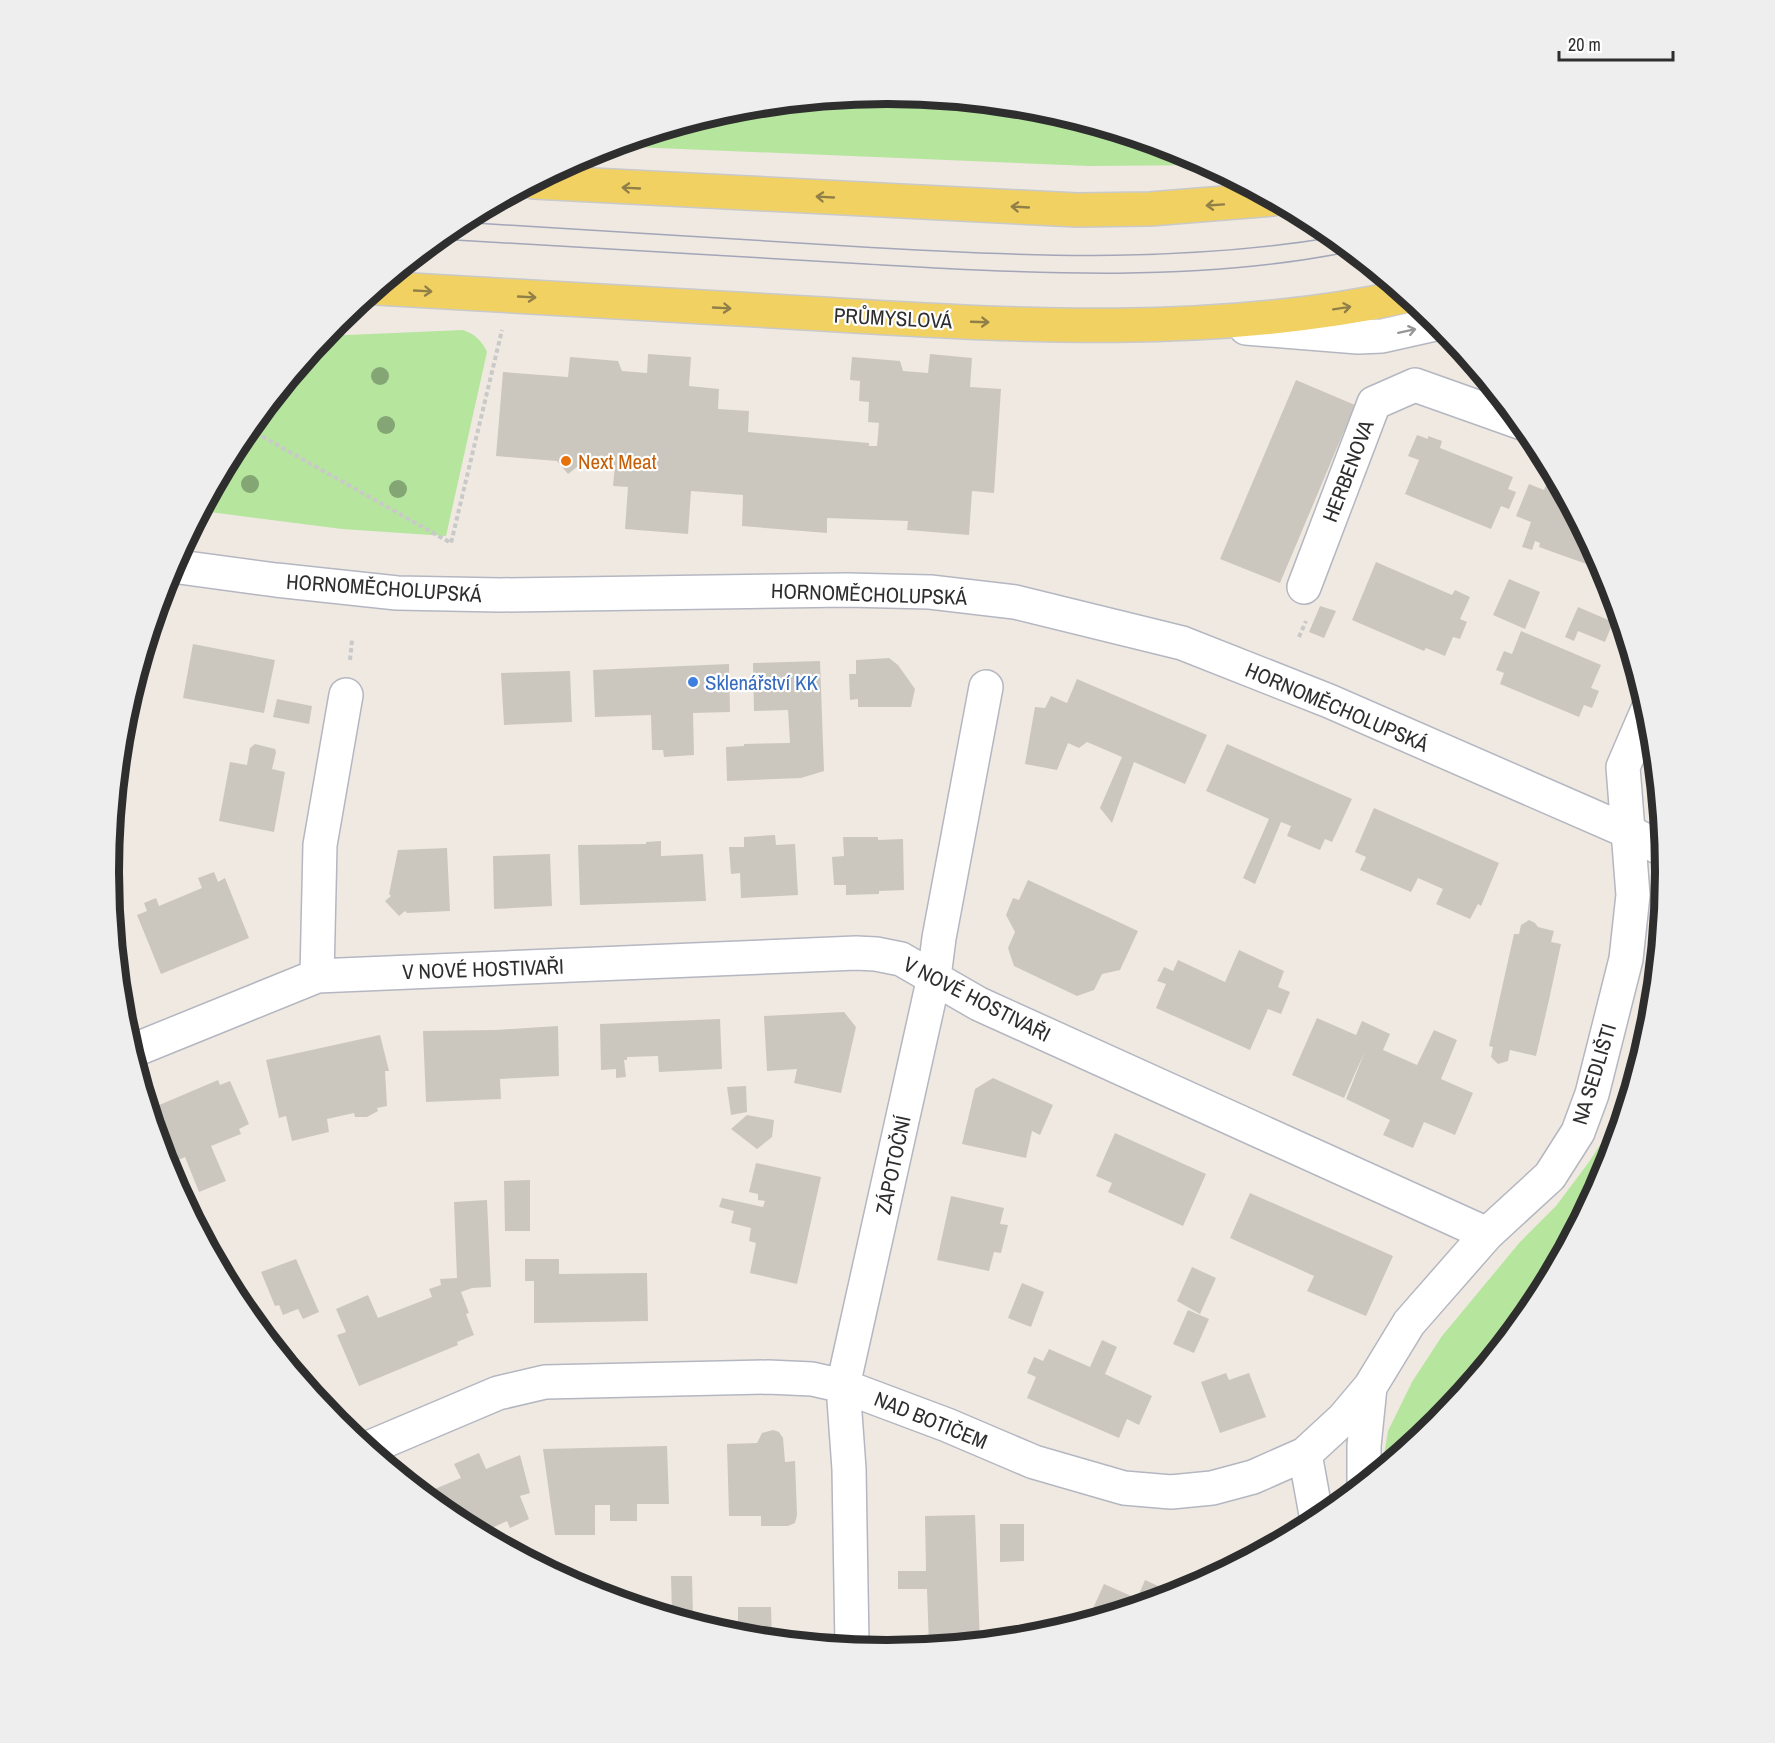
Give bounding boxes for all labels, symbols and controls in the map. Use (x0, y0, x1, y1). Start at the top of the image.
scale bar (1559, 24, 1673, 62)
text: 20 m (1568, 32, 1601, 57)
one-way arrow (621, 182, 641, 193)
one-way arrow (816, 192, 836, 203)
one-way arrow (1205, 199, 1225, 210)
one-way arrow (1011, 201, 1031, 212)
one-way arrow (413, 285, 433, 296)
one-way arrow (517, 291, 537, 302)
street label: PRŮMYSLOVÁ (833, 300, 953, 336)
one-way arrow (1332, 302, 1351, 313)
one-way arrow (712, 303, 732, 314)
one-way arrow (969, 316, 989, 328)
one-way arrow (1397, 325, 1416, 337)
street label: HERBENOVA (1315, 415, 1381, 526)
place label: Next Meat (578, 447, 657, 476)
marker: Next Meat (559, 454, 573, 468)
street label: HORNOMĚCHOLUPSKÁ (285, 567, 483, 609)
street label: HORNOMĚCHOLUPSKÁ (770, 576, 968, 612)
street label: HORNOMĚCHOLUPSKÁ (1241, 655, 1433, 759)
place label: Sklenářství KK (705, 668, 818, 697)
marker: Sklenářství KK (686, 675, 700, 689)
street label: V NOVÉ HOSTIVAŘI (898, 949, 1056, 1049)
street label: V NOVÉ HOSTIVAŘI (402, 952, 564, 986)
street label: NA SEDLIŠTI (1565, 1020, 1623, 1128)
street label: ZÁPOTOČNÍ (868, 1113, 918, 1217)
street label: NAD BOTIČEM (870, 1384, 992, 1456)

